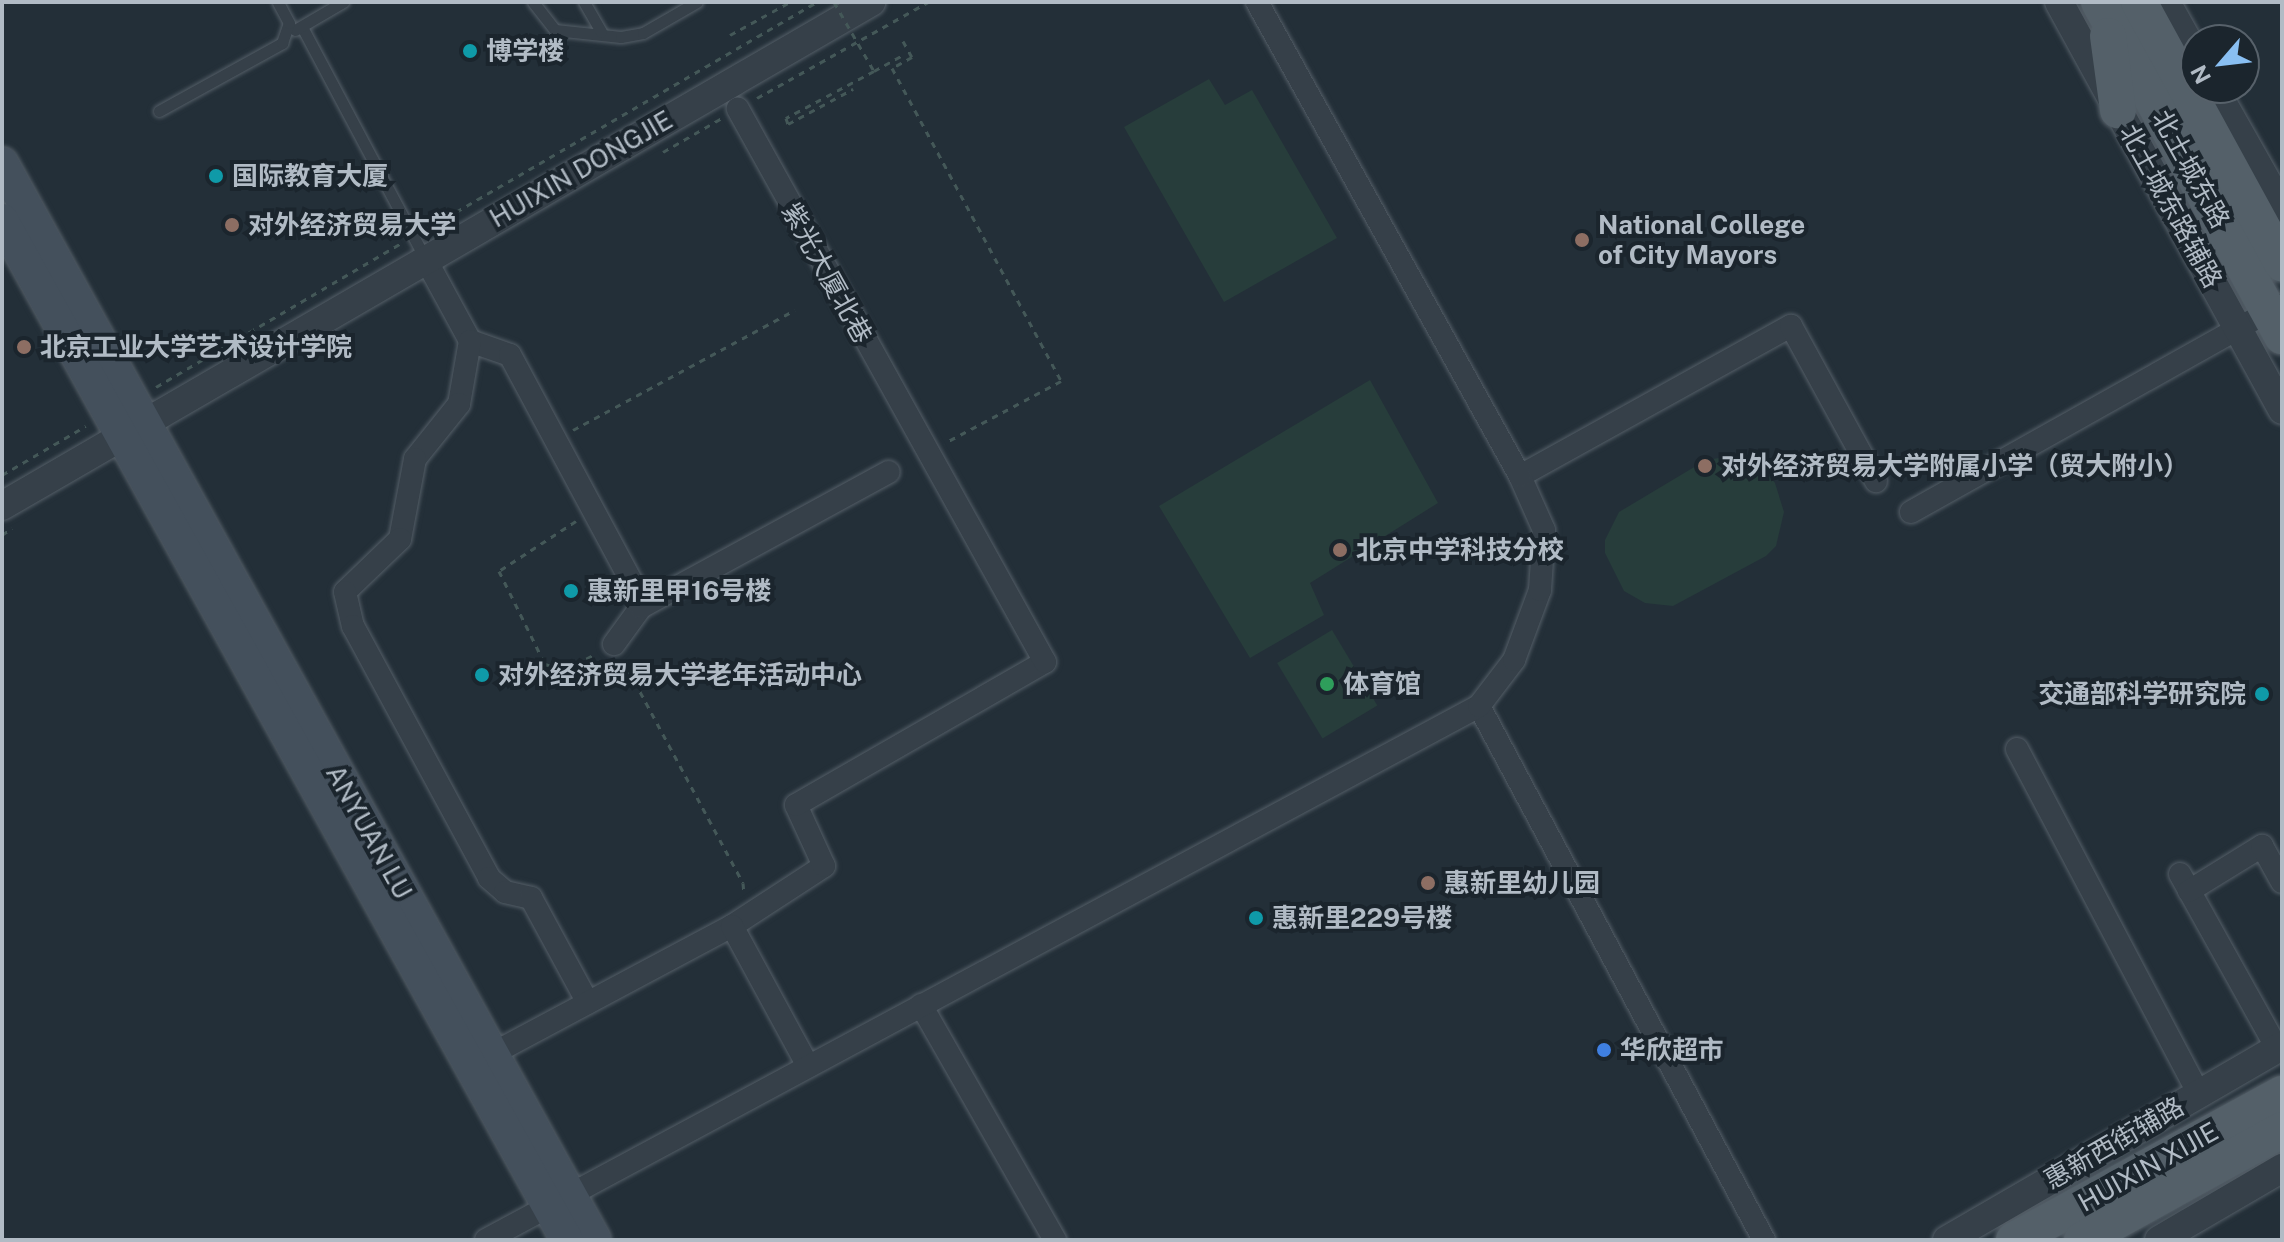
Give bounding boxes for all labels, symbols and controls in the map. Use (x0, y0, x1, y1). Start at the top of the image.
north arrow (2180, 24, 2260, 104)
place label: 博学楼 (486, 35, 564, 67)
marker: 博学楼 (461, 42, 479, 60)
text: N (2185, 61, 2216, 88)
street label: HUIXIN DONGJIE (484, 104, 678, 234)
street label: 北土城东路 (2146, 105, 2236, 233)
street label: 北土城东路辅路 (2113, 119, 2229, 293)
place label: 国际教育大厦 (232, 160, 388, 192)
marker: 国际教育大厦 (207, 167, 225, 185)
street label: 紫光大厦北巷 (776, 197, 878, 349)
place label: 对外经济贸易大学 (248, 209, 456, 241)
place label: National College of City Mayors (1598, 209, 1805, 270)
marker: 对外经济贸易大学 (223, 216, 241, 234)
marker: National College of City Mayors (1573, 231, 1591, 249)
place label: 北京工业大学艺术设计学院 (40, 331, 352, 363)
marker: 北京工业大学艺术设计学院 (15, 338, 33, 356)
place label: 对外经济贸易大学附属小学（贸大附小） (1721, 450, 2189, 482)
marker: 对外经济贸易大学附属小学（贸大附小） (1696, 457, 1714, 475)
place label: 北京中学科技分校 (1356, 534, 1564, 566)
marker: 北京中学科技分校 (1331, 541, 1349, 559)
place label: 惠新里甲16号楼 (587, 575, 771, 607)
marker: 惠新里甲16号楼 (562, 582, 580, 600)
place label: 对外经济贸易大学老年活动中心 (498, 659, 862, 691)
marker: 对外经济贸易大学老年活动中心 (473, 666, 491, 684)
place label: 体育馆 (1343, 668, 1421, 700)
marker: 体育馆 (1318, 675, 1336, 693)
place label: 交通部科学研究院 (2038, 678, 2246, 710)
marker: 交通部科学研究院 (2253, 685, 2271, 703)
street label: ANYUAN LU (319, 760, 419, 904)
place label: 惠新里幼儿园 (1444, 867, 1600, 899)
marker: 惠新里幼儿园 (1419, 874, 1437, 892)
place label: 惠新里229号楼 (1272, 902, 1452, 934)
marker: 惠新里229号楼 (1247, 909, 1265, 927)
place label: 华欣超市 (1620, 1034, 1724, 1066)
marker: 华欣超市 (1595, 1041, 1613, 1059)
street label: 惠新西街辅路 (2039, 1090, 2189, 1196)
street label: HUIXIN XIJIE (2072, 1116, 2224, 1218)

